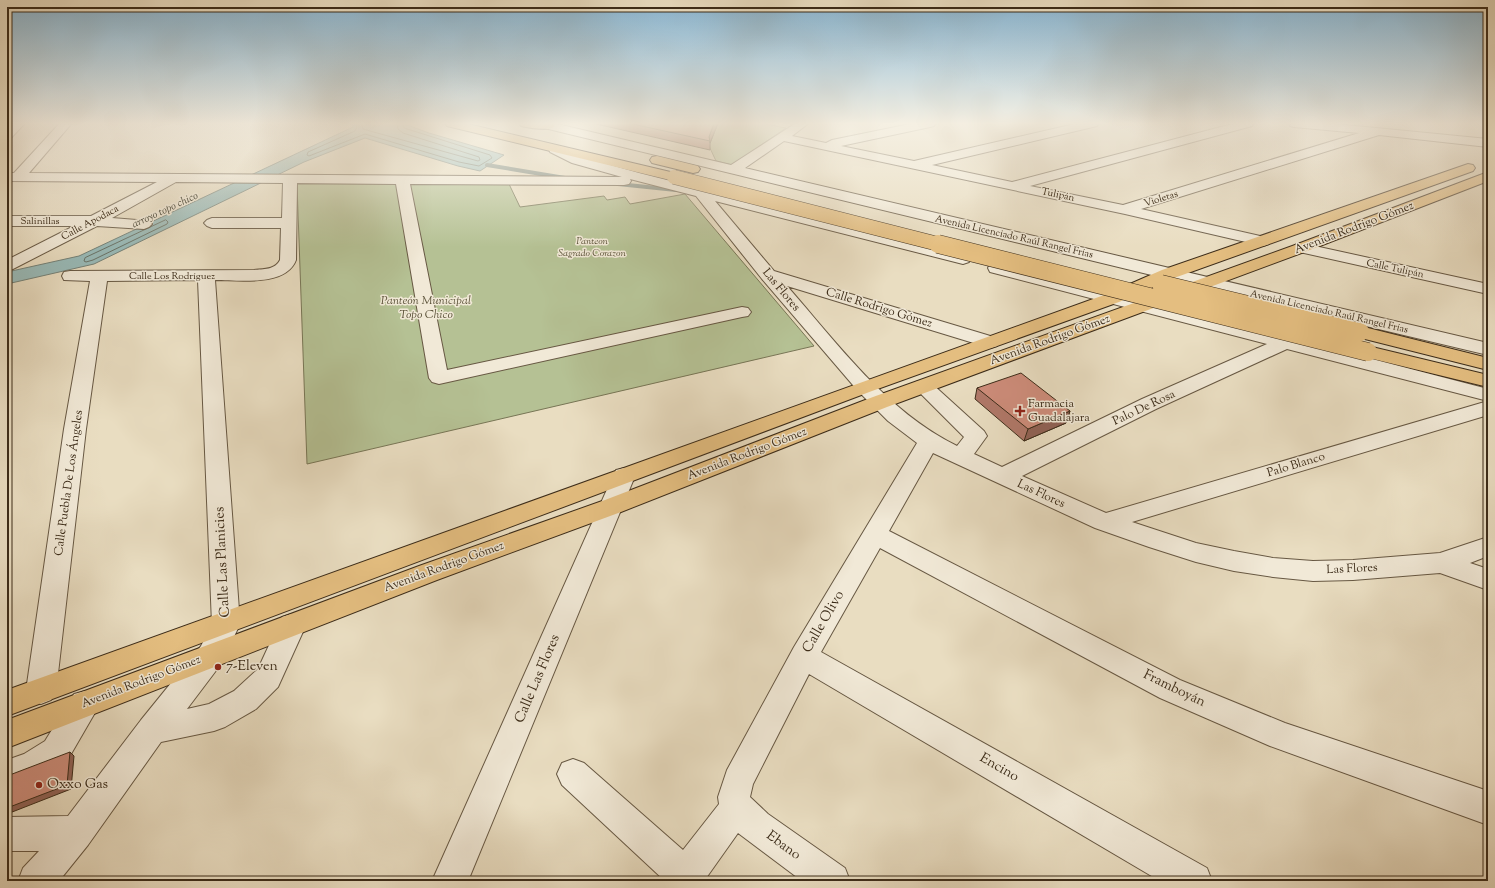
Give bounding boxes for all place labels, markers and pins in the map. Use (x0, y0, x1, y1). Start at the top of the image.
place label: Farmacia Guadalajara (1028, 395, 1090, 427)
marker: Farmacia Guadalajara (1015, 406, 1025, 416)
place label: 7-Eleven (226, 657, 278, 677)
marker: 7-Eleven (213, 662, 223, 672)
place label: Oxxo Gas (47, 775, 108, 795)
marker: Oxxo Gas (34, 780, 44, 790)

